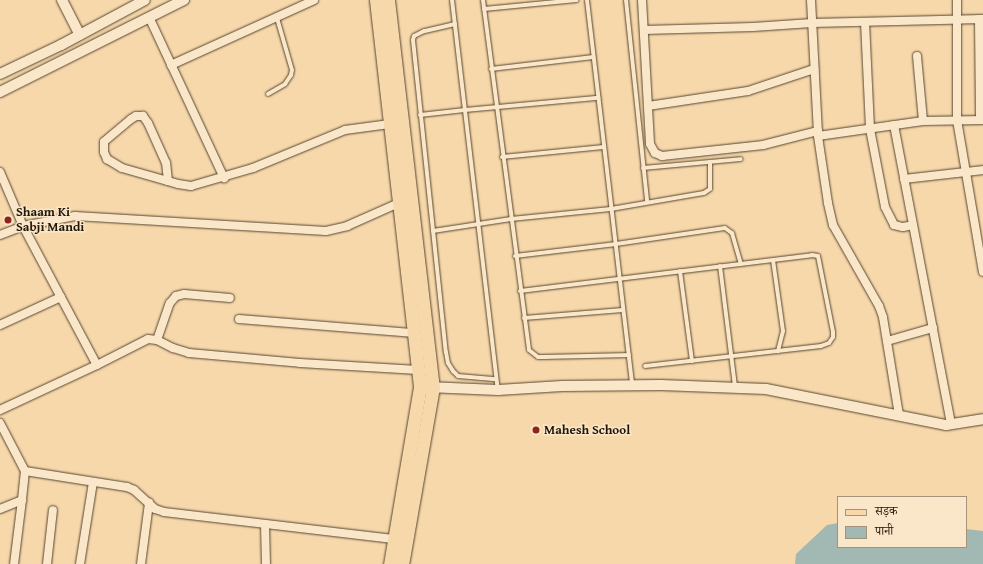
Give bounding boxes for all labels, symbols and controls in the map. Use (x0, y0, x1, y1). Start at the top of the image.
place label: Shaam Ki Sabji Mandi (16, 205, 84, 236)
marker: Shaam Ki Sabji Mandi (3, 215, 13, 225)
place label: Mahesh School (544, 422, 630, 438)
marker: Mahesh School (531, 425, 541, 435)
legend (837, 496, 967, 548)
text: सड़क (875, 502, 898, 519)
text: पानी (875, 522, 893, 539)

